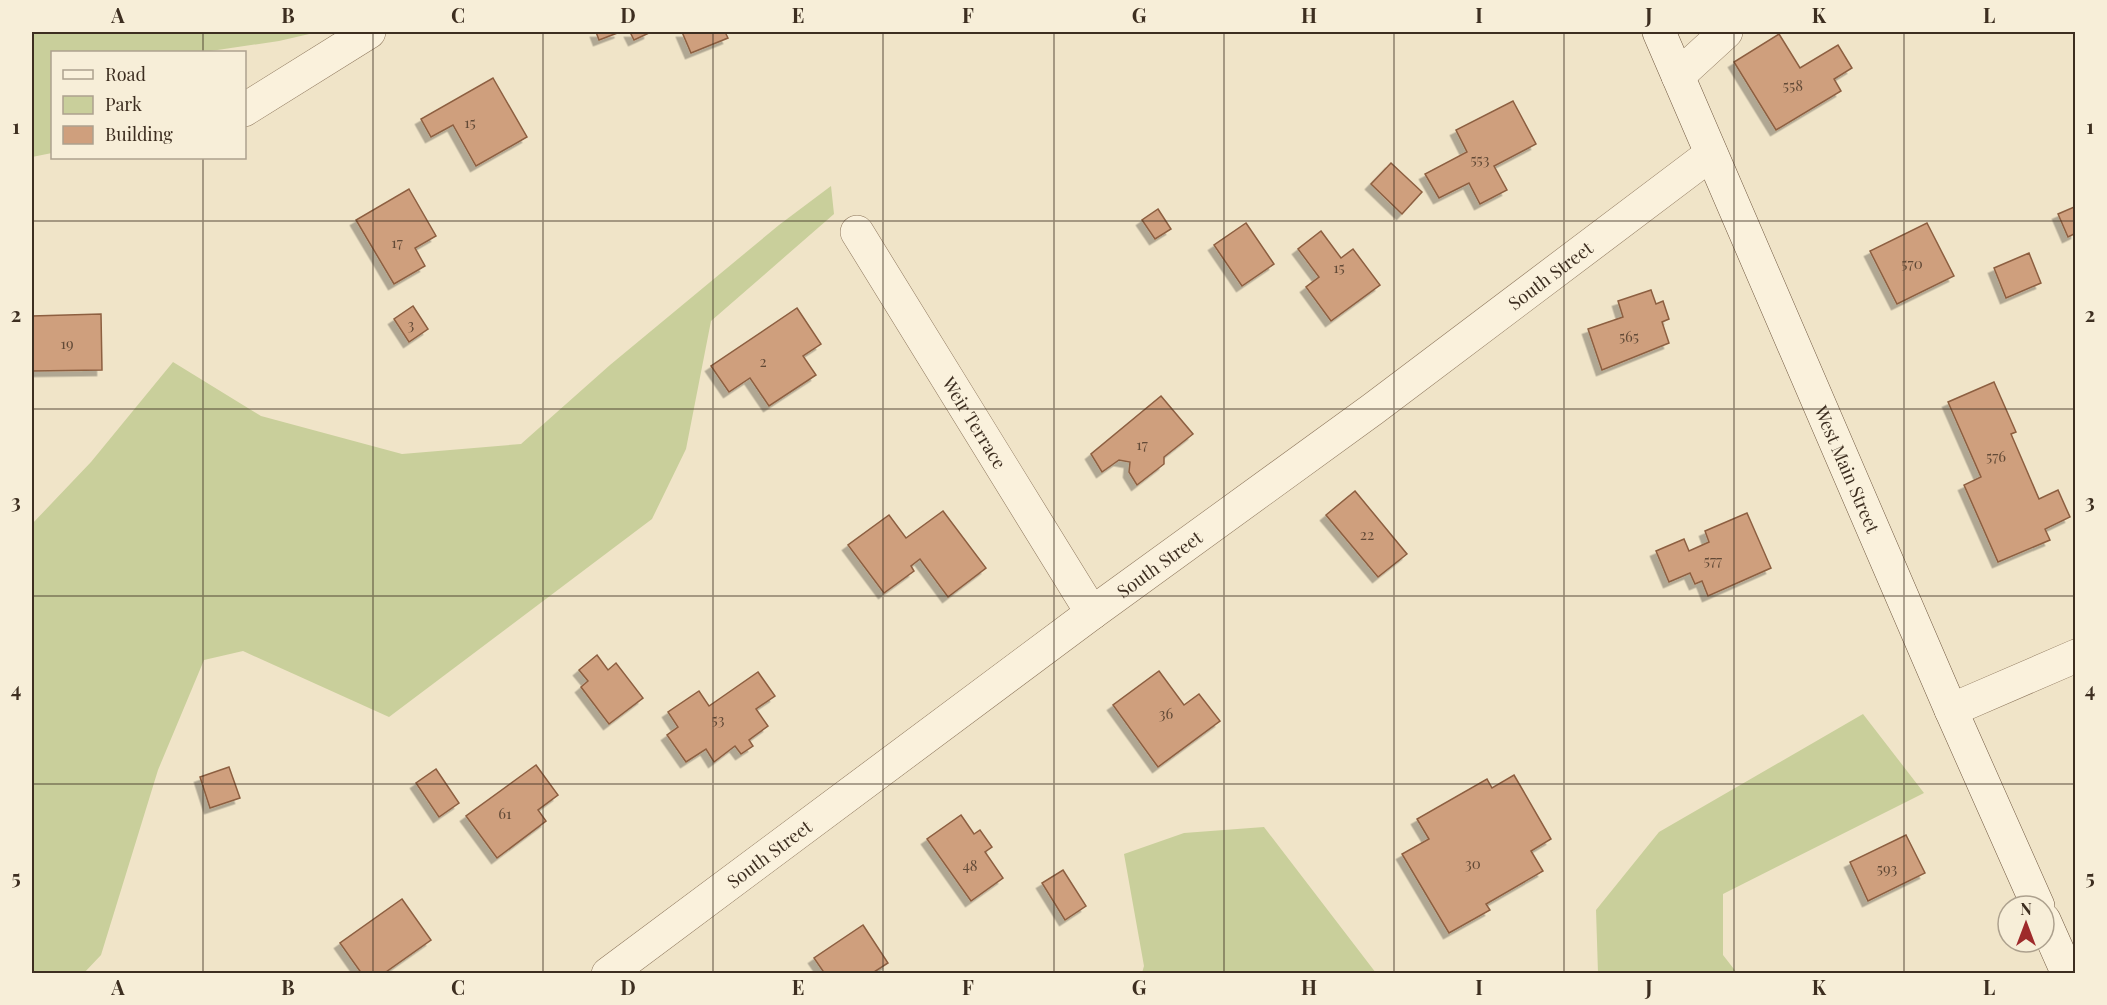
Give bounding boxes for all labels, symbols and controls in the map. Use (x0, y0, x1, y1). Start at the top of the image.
text: A (110, 1, 125, 28)
text: B (281, 1, 295, 28)
text: C (451, 1, 465, 28)
text: D (620, 1, 636, 28)
text: E (792, 1, 804, 28)
text: F (962, 1, 974, 28)
text: G (1132, 1, 1147, 28)
text: H (1301, 1, 1317, 28)
text: I (1475, 1, 1483, 28)
text: J (1644, 1, 1653, 28)
text: K (1812, 1, 1827, 28)
text: L (1983, 1, 1995, 28)
legend (51, 51, 246, 159)
text: Road (105, 62, 146, 86)
house number: 558 (1783, 75, 1803, 95)
text: Park (105, 92, 142, 116)
text: 1 (12, 112, 20, 139)
house number: 15 (464, 112, 476, 132)
text: 1 (2086, 112, 2094, 139)
text: Building (105, 122, 173, 146)
house number: 553 (1470, 149, 1490, 169)
house number: 17 (391, 232, 403, 252)
street label: South Street (1503, 235, 1598, 315)
house number: 570 (1901, 253, 1923, 273)
house number: 15 (1333, 257, 1345, 277)
text: 2 (11, 300, 21, 327)
text: 2 (2085, 300, 2095, 327)
house number: 3 (408, 314, 415, 334)
house number: 565 (1619, 326, 1639, 346)
house number: 19 (60, 333, 74, 353)
house number: 2 (759, 351, 767, 371)
street label: Weir Terrace (937, 371, 1012, 473)
street label: West Main Street (1809, 401, 1885, 537)
house number: 17 (1136, 434, 1148, 454)
house number: 576 (1986, 446, 2006, 466)
text: 3 (11, 487, 21, 514)
text: 3 (2085, 487, 2095, 514)
house number: 22 (1360, 524, 1374, 544)
street label: South Street (1112, 525, 1207, 603)
house number: 577 (1704, 550, 1722, 570)
text: 4 (11, 675, 21, 702)
text: 4 (2085, 675, 2095, 702)
house number: 36 (1159, 703, 1173, 723)
house number: 53 (712, 709, 725, 729)
house number: 61 (498, 803, 512, 823)
street label: South Street (722, 814, 817, 893)
house number: 30 (1465, 853, 1481, 873)
house number: 48 (962, 855, 978, 875)
house number: 593 (1877, 858, 1898, 878)
text: 5 (11, 863, 21, 890)
text: 5 (2085, 863, 2095, 890)
north arrow (1996, 894, 2056, 954)
text: N (2020, 898, 2032, 919)
text: A (110, 973, 125, 1000)
text: B (281, 973, 295, 1000)
text: C (451, 973, 465, 1000)
text: D (620, 973, 636, 1000)
text: E (792, 973, 804, 1000)
text: F (962, 973, 974, 1000)
text: G (1132, 973, 1147, 1000)
text: H (1301, 973, 1317, 1000)
text: I (1475, 973, 1483, 1000)
text: J (1644, 973, 1653, 1000)
text: K (1812, 973, 1827, 1000)
text: L (1983, 973, 1995, 1000)

